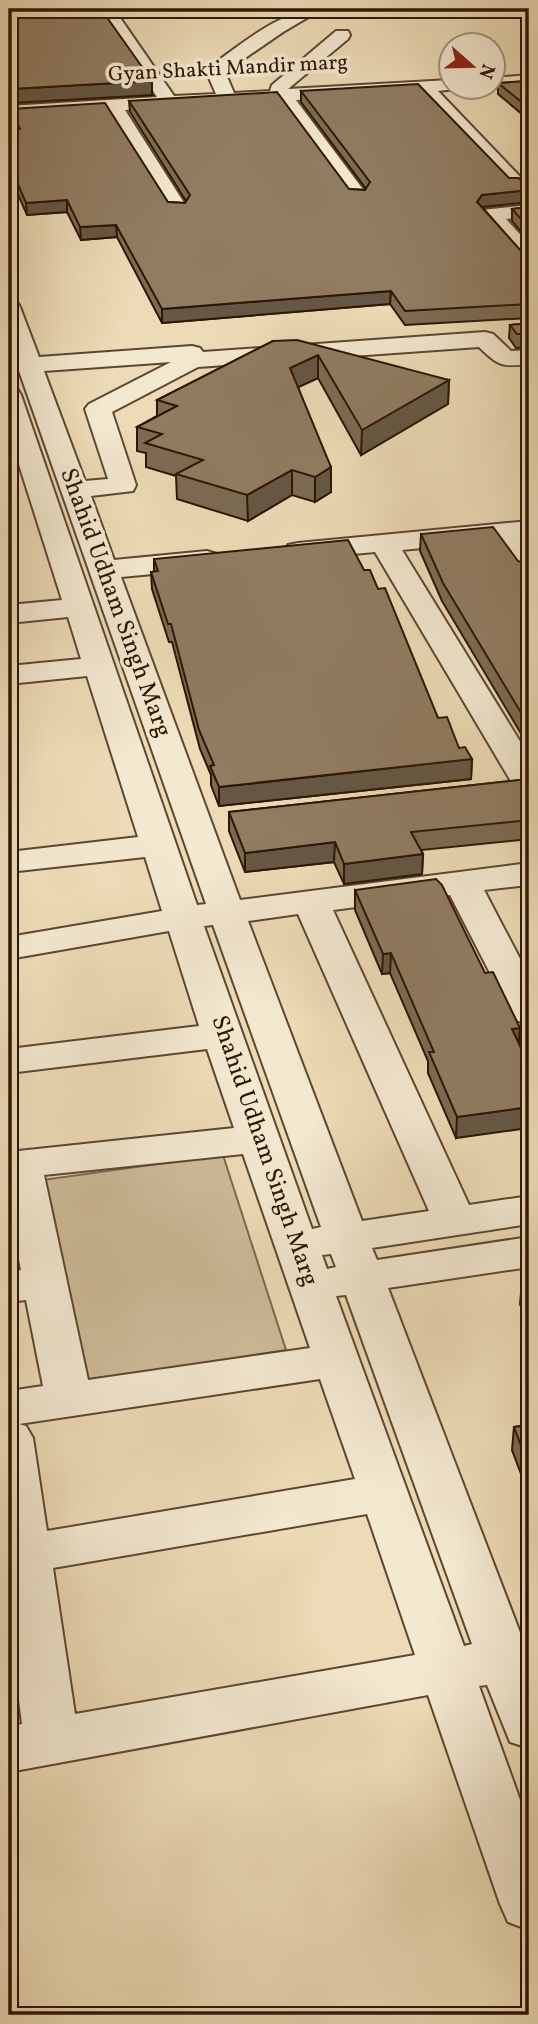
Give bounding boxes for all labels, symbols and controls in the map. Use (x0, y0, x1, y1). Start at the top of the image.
north arrow (436, 32, 506, 102)
street label: Gyan Shakti Mandir marg (107, 48, 349, 90)
text: N (471, 60, 501, 82)
street label: Shahid Udham Singh Marg (50, 464, 180, 742)
street label: Shahid Udham Singh Marg (202, 1011, 326, 1291)

